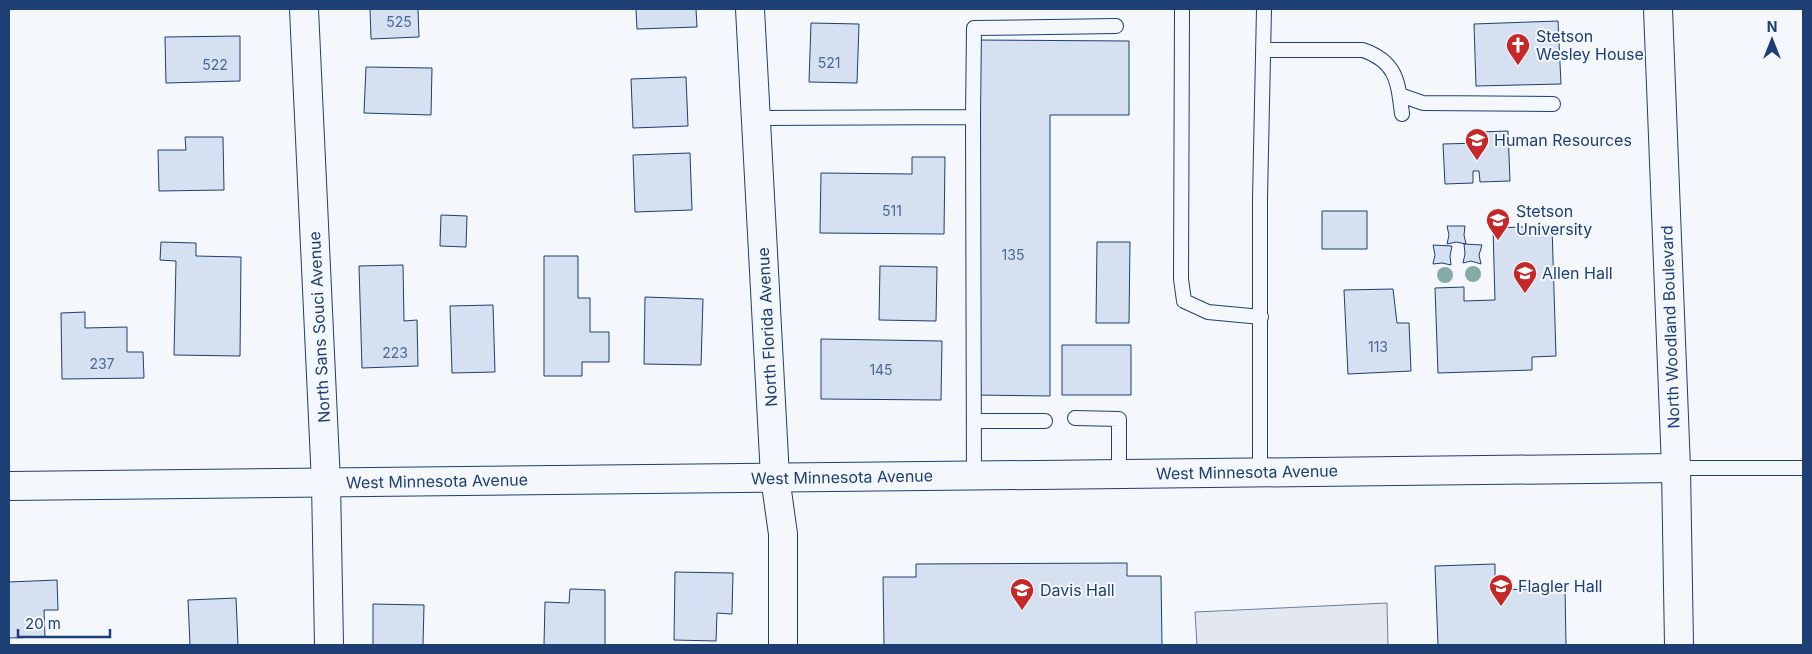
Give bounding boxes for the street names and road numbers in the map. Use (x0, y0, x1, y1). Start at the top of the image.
street label: North Woodland Boulevard (1656, 225, 1684, 429)
street label: North Sans Souci Avenue (304, 231, 334, 423)
street label: North Florida Avenue (753, 247, 781, 407)
street label: West Minnesota Avenue (1156, 460, 1338, 484)
street label: West Minnesota Avenue (751, 465, 933, 489)
street label: West Minnesota Avenue (346, 469, 528, 493)

